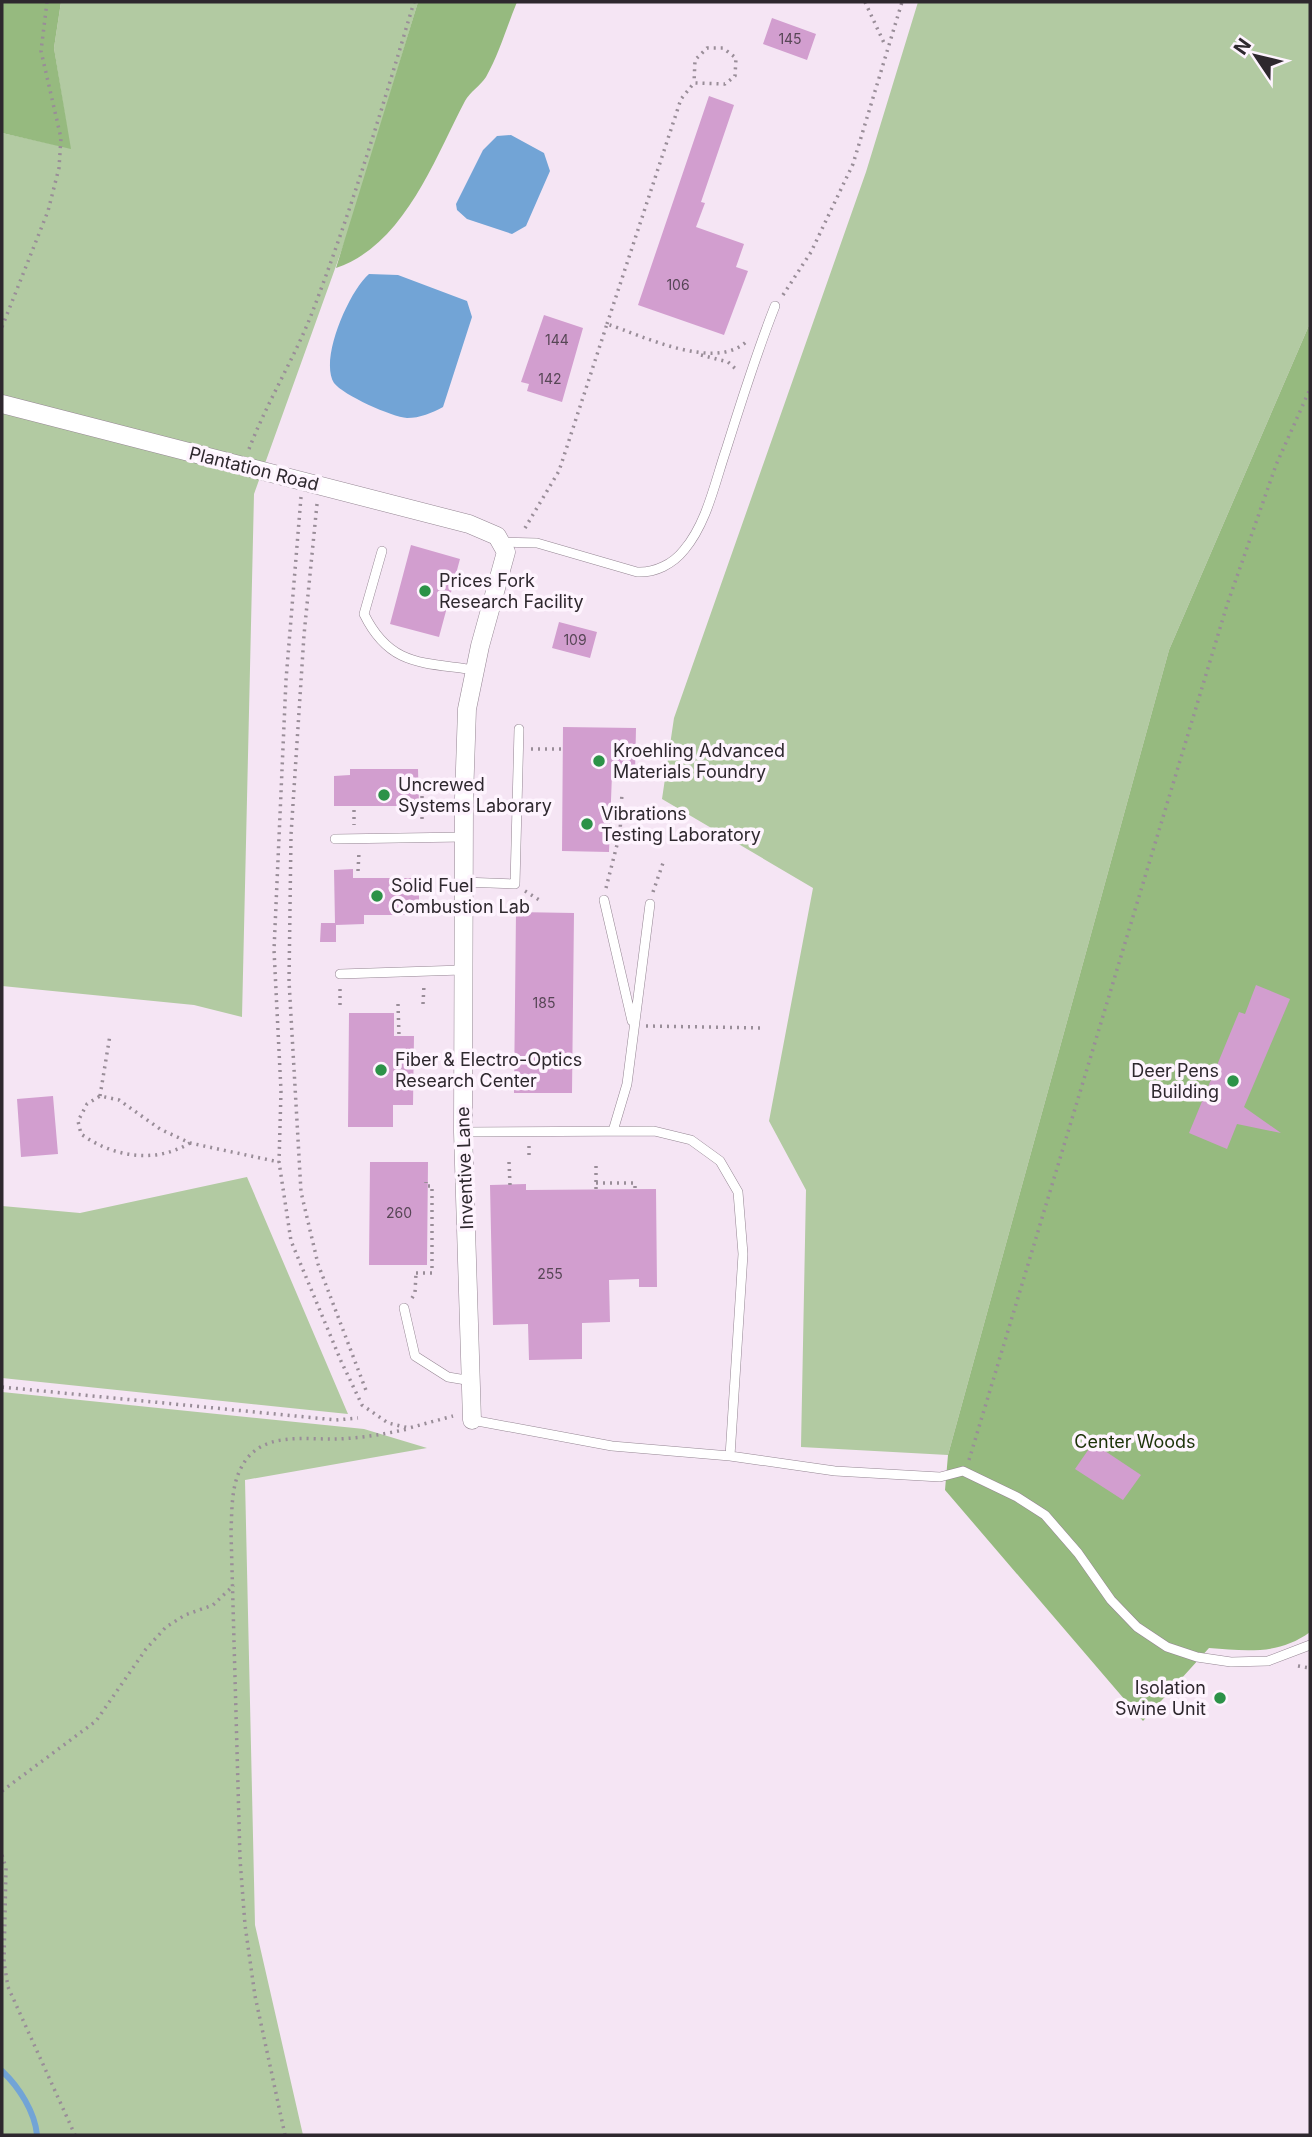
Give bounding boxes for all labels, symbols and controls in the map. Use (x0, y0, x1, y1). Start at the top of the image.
north arrow (1221, 21, 1291, 91)
house number: 145 (778, 30, 802, 47)
text: N (1229, 34, 1256, 59)
house number: 106 (666, 276, 690, 293)
house number: 144 (545, 331, 569, 348)
house number: 142 (538, 370, 562, 387)
street label: Plantation Road (187, 442, 321, 495)
place label: Prices Fork Research Facility (439, 570, 584, 612)
marker: Prices Fork Research Facility (417, 583, 433, 599)
house number: 109 (563, 631, 587, 648)
place label: Kroehling Advanced Materials Foundry (613, 740, 785, 782)
marker: Kroehling Advanced Materials Foundry (591, 753, 607, 769)
place label: Uncrewed Systems Laborary (398, 774, 552, 816)
marker: Uncrewed Systems Laborary (376, 787, 392, 803)
place label: Vibrations Testing Laboratory (601, 803, 761, 845)
marker: Vibrations Testing Laboratory (579, 816, 595, 832)
place label: Solid Fuel Combustion Lab (391, 875, 530, 917)
marker: Solid Fuel Combustion Lab (369, 888, 385, 904)
house number: 185 (533, 994, 555, 1011)
place label: Fiber & Electro-Optics Research Center (395, 1049, 582, 1091)
place label: Deer Pens Building (1131, 1060, 1219, 1102)
marker: Fiber & Electro-Optics Research Center (373, 1062, 389, 1078)
marker: Deer Pens Building (1225, 1073, 1241, 1089)
street label: Inventive Lane (452, 1106, 477, 1230)
house number: 260 (386, 1204, 412, 1221)
house number: 255 (537, 1265, 563, 1282)
park label: Center Woods (1074, 1431, 1196, 1452)
place label: Isolation Swine Unit (1115, 1677, 1206, 1719)
marker: Isolation Swine Unit (1212, 1690, 1228, 1706)

